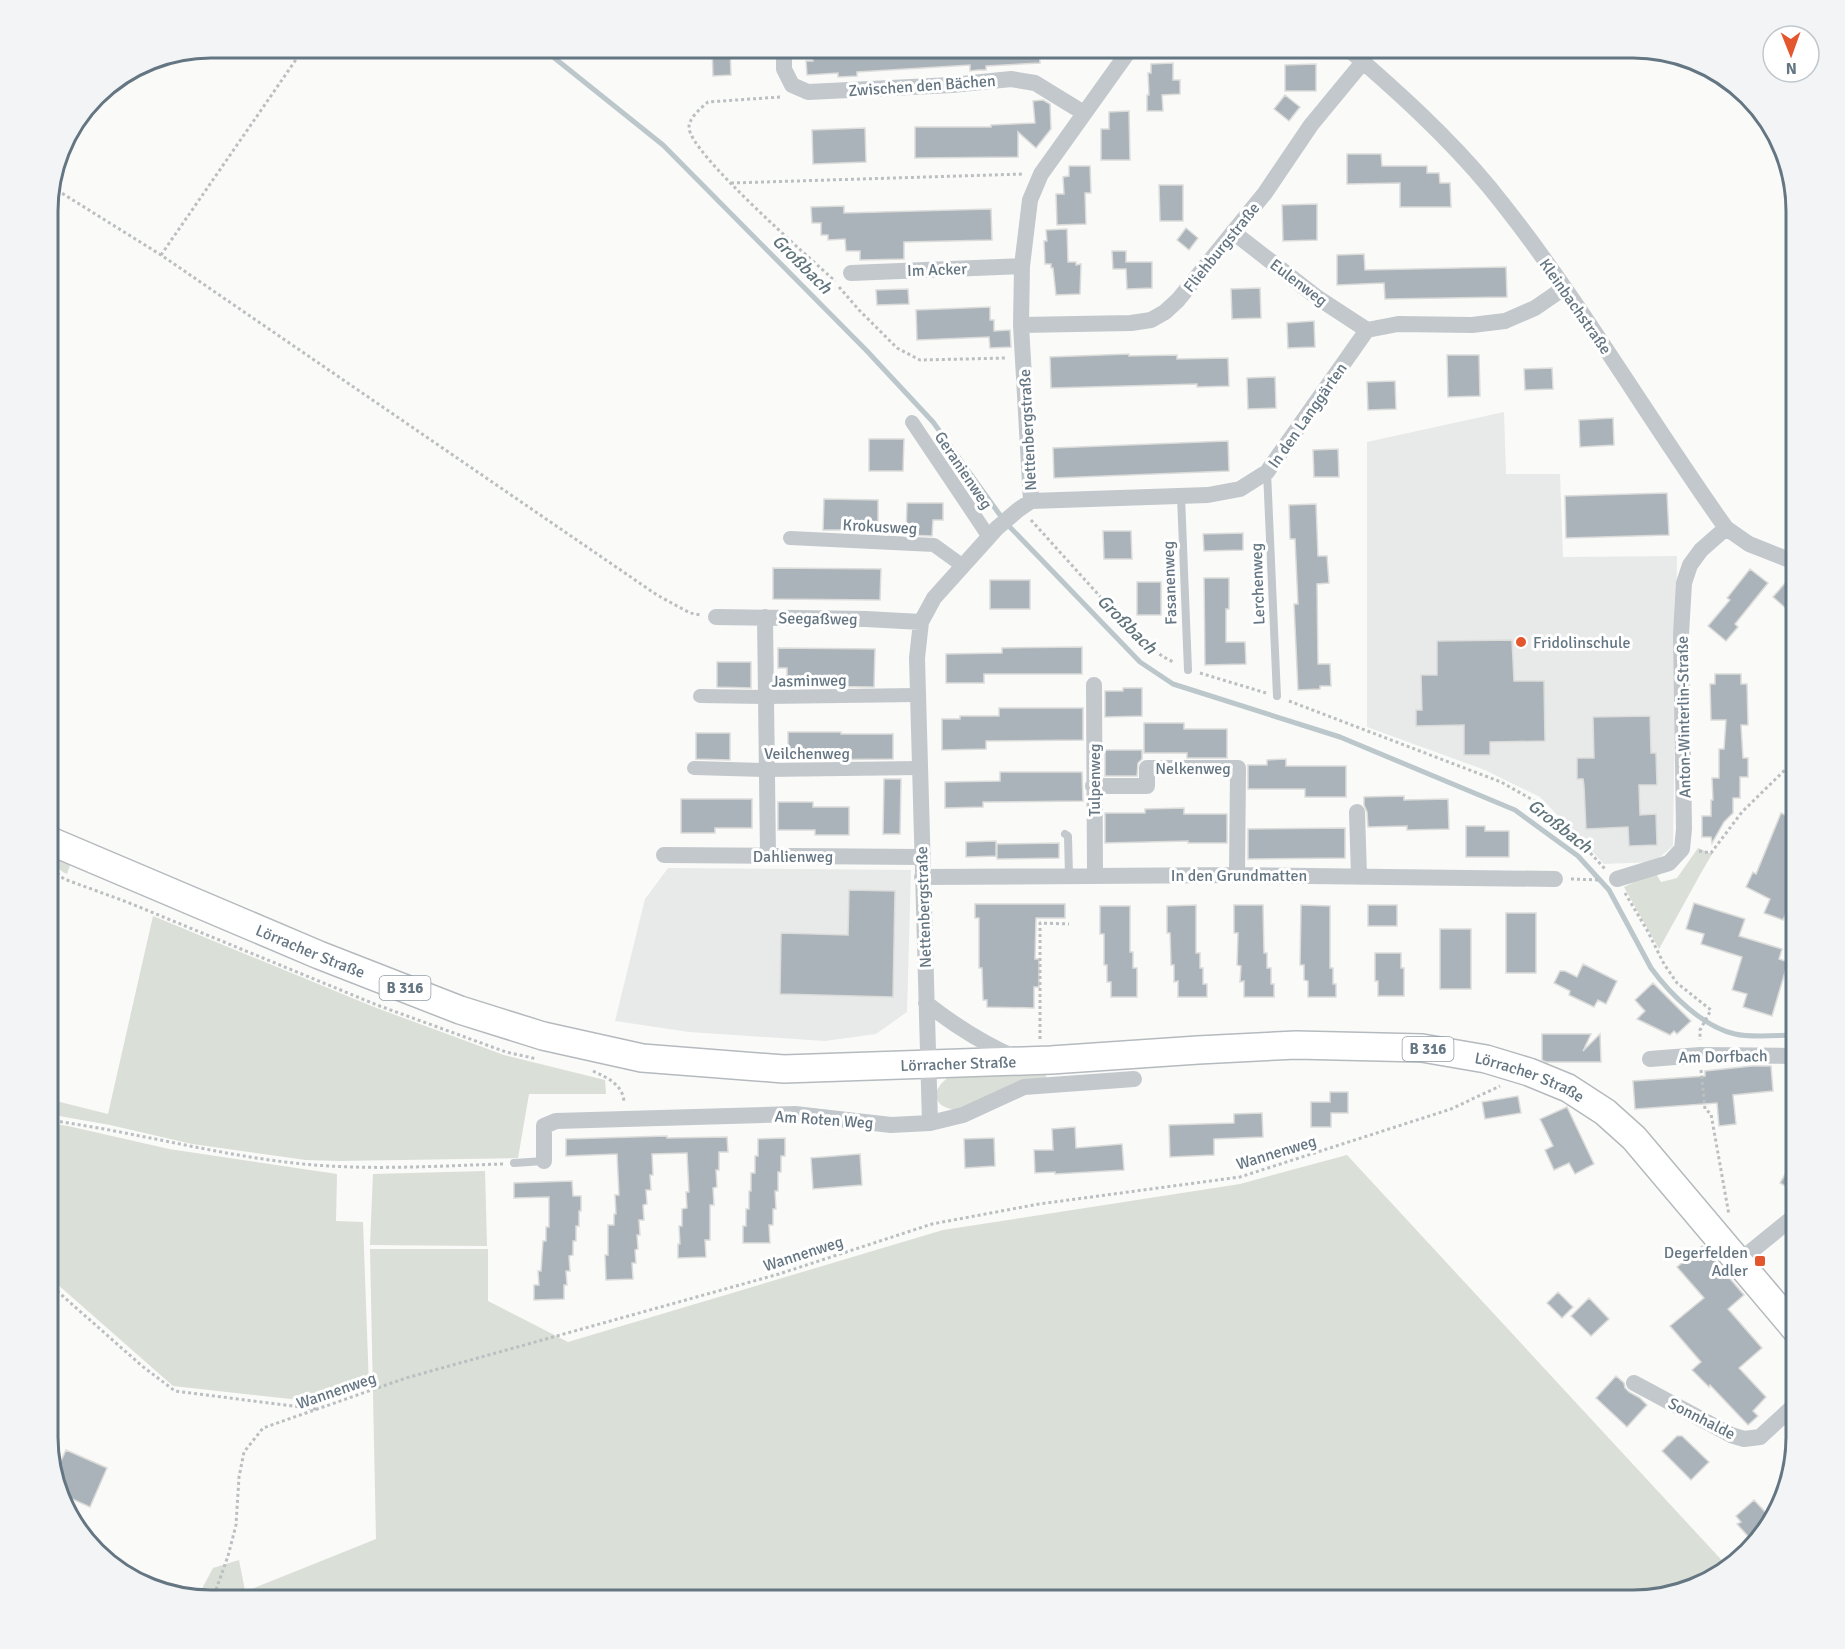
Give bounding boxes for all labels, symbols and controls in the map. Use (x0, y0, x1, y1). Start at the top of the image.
north arrow (1761, 24, 1821, 84)
text: N (1786, 58, 1797, 78)
street label: Zwischen den Bächen (848, 71, 996, 101)
street label: Fliehburgstraße (1179, 199, 1264, 297)
water label: Großbach (768, 230, 837, 299)
street label: Eulenweg (1266, 255, 1331, 311)
street label: Kleinbachstraße (1535, 255, 1616, 358)
street label: Im Acker (907, 259, 967, 281)
street label: In den Langgärten (1264, 359, 1352, 472)
street label: Nettenbergstraße (1015, 369, 1041, 491)
street label: Geranienweg (930, 428, 996, 513)
street label: Krokusweg (842, 515, 918, 539)
street label: Fasanenweg (1159, 541, 1181, 625)
street label: Lerchenweg (1247, 543, 1269, 625)
water label: Großbach (1093, 590, 1162, 659)
street label: Seegaßweg (778, 608, 858, 630)
place label: Fridolinschule (1533, 633, 1631, 653)
marker: Fridolinschule (1514, 635, 1528, 649)
street label: Anton-Winterlin-Straße (1673, 636, 1695, 798)
street label: Jasminweg (771, 670, 847, 692)
street label: Veilchenweg (764, 744, 850, 764)
street label: Tulpenweg (1085, 744, 1105, 816)
street label: Nelkenweg (1155, 759, 1231, 779)
water label: Großbach (1524, 794, 1597, 859)
street label: Nettenbergstraße (912, 846, 936, 968)
street label: Dahlienweg (753, 847, 833, 867)
street label: In den Grundmatten (1171, 866, 1307, 886)
street label: Lörracher Straße (253, 920, 368, 983)
road number: B 316 (380, 976, 430, 1000)
road number: B 316 (1402, 1037, 1454, 1061)
street label: Am Dorfbach (1678, 1046, 1768, 1068)
street label: Lörracher Straße (1473, 1048, 1588, 1107)
street label: Lörracher Straße (900, 1052, 1017, 1076)
street label: Am Roten Weg (774, 1107, 874, 1133)
street label: Wannenweg (1234, 1131, 1319, 1175)
street label: Wannenweg (761, 1232, 846, 1276)
place label: Degerfelden Adler (1664, 1243, 1748, 1281)
marker: Degerfelden Adler (1753, 1254, 1767, 1268)
street label: Wannenweg (294, 1368, 379, 1414)
street label: Sonnhalde (1665, 1394, 1738, 1444)

